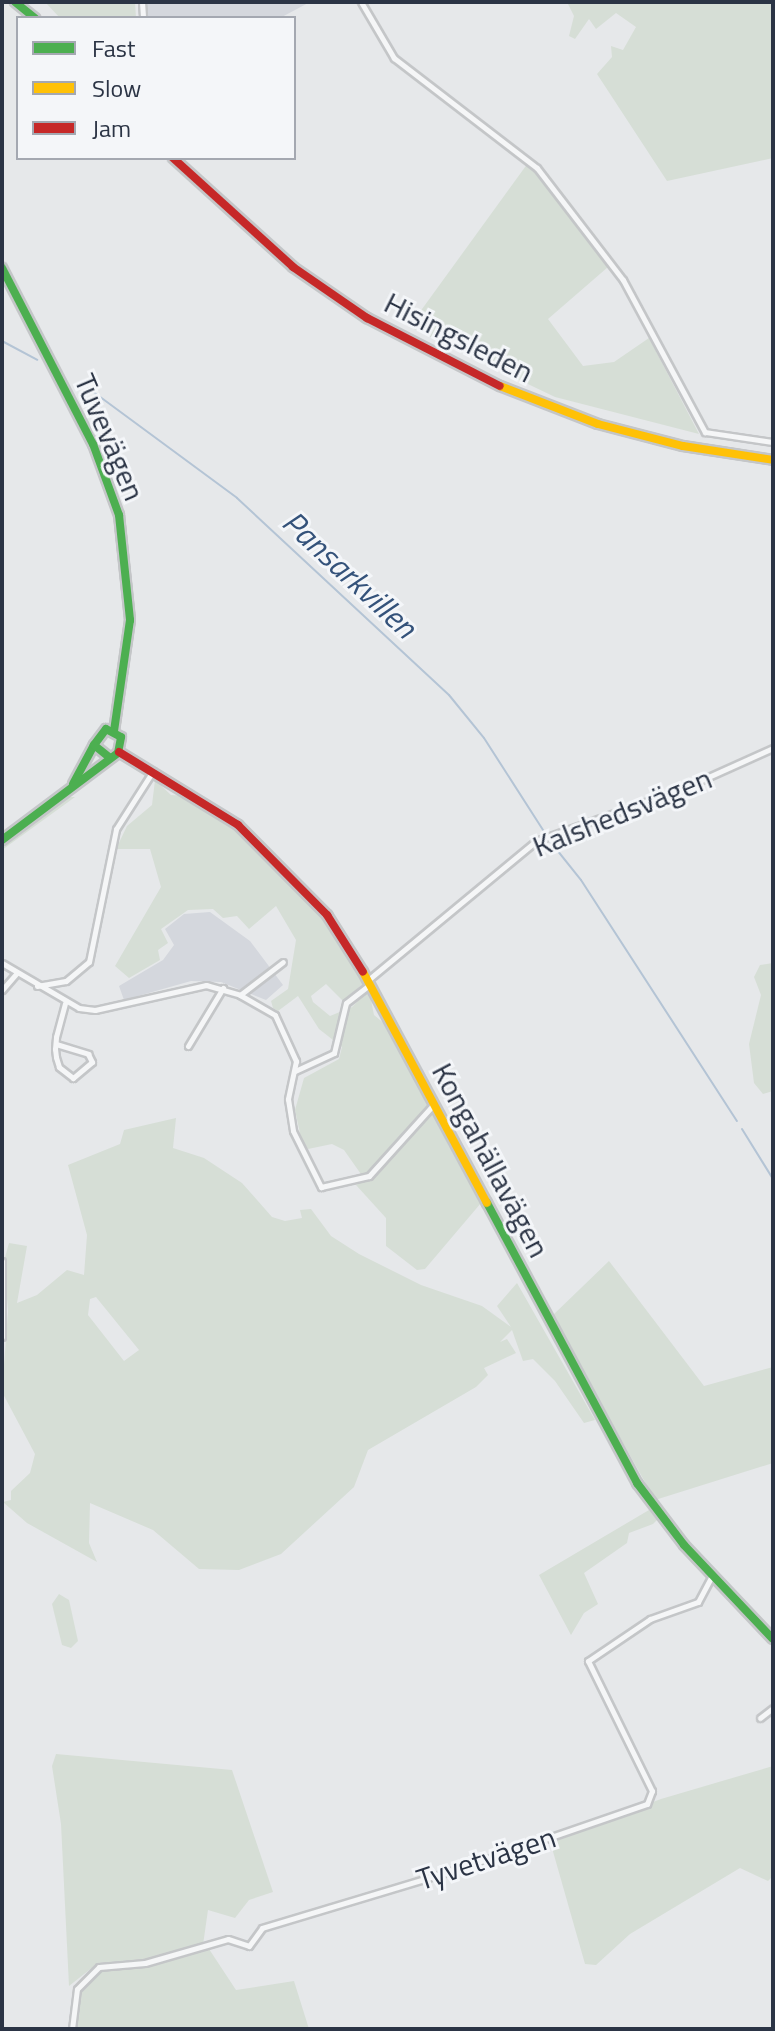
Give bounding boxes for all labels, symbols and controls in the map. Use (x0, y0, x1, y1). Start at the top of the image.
legend (16, 16, 296, 160)
text: Fast (92, 30, 135, 66)
text: Slow (92, 70, 141, 106)
text: Jam (92, 110, 131, 146)
street label: Hisingsleden (379, 284, 539, 390)
street label: Tuvevägen (67, 368, 153, 506)
water label: Pansarkvillen (275, 502, 425, 646)
street label: Kalshedsvägen (527, 760, 717, 864)
street label: Kongahällavägen (425, 1057, 557, 1263)
street label: Tyvetvägen (412, 1819, 560, 1897)

